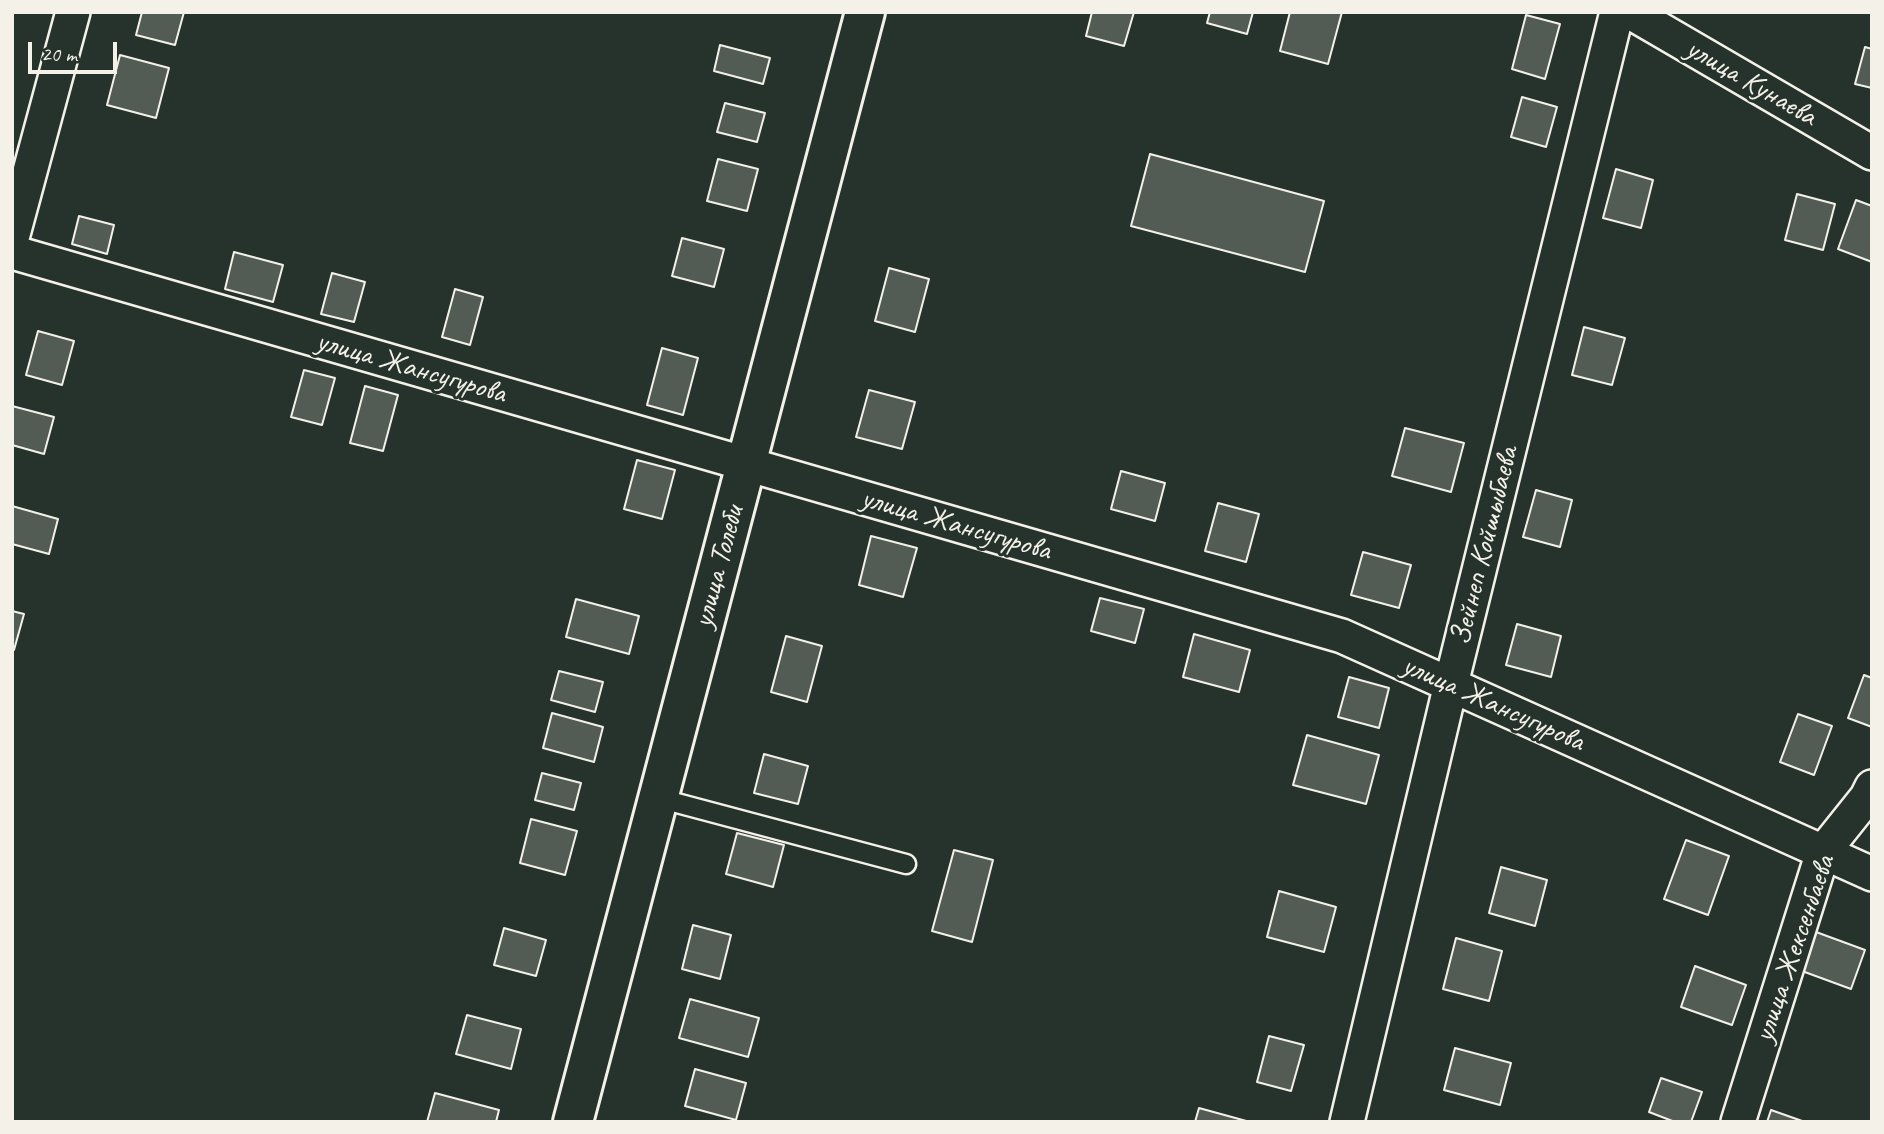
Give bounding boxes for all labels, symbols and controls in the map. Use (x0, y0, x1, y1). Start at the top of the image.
scale bar (32, 28, 121, 72)
street label: улица Кунаева (1679, 31, 1823, 135)
text: 20 m (41, 41, 77, 67)
street label: улица Жансугурова (312, 324, 510, 412)
street label: Зейнеп Койшыбаева (1443, 443, 1527, 649)
street label: улица Жансугурова (857, 481, 1055, 569)
street label: улица Толеби (686, 502, 752, 632)
street label: улица Жансугурова (1396, 648, 1590, 760)
street label: улица Жексенбаева (1746, 851, 1844, 1047)

